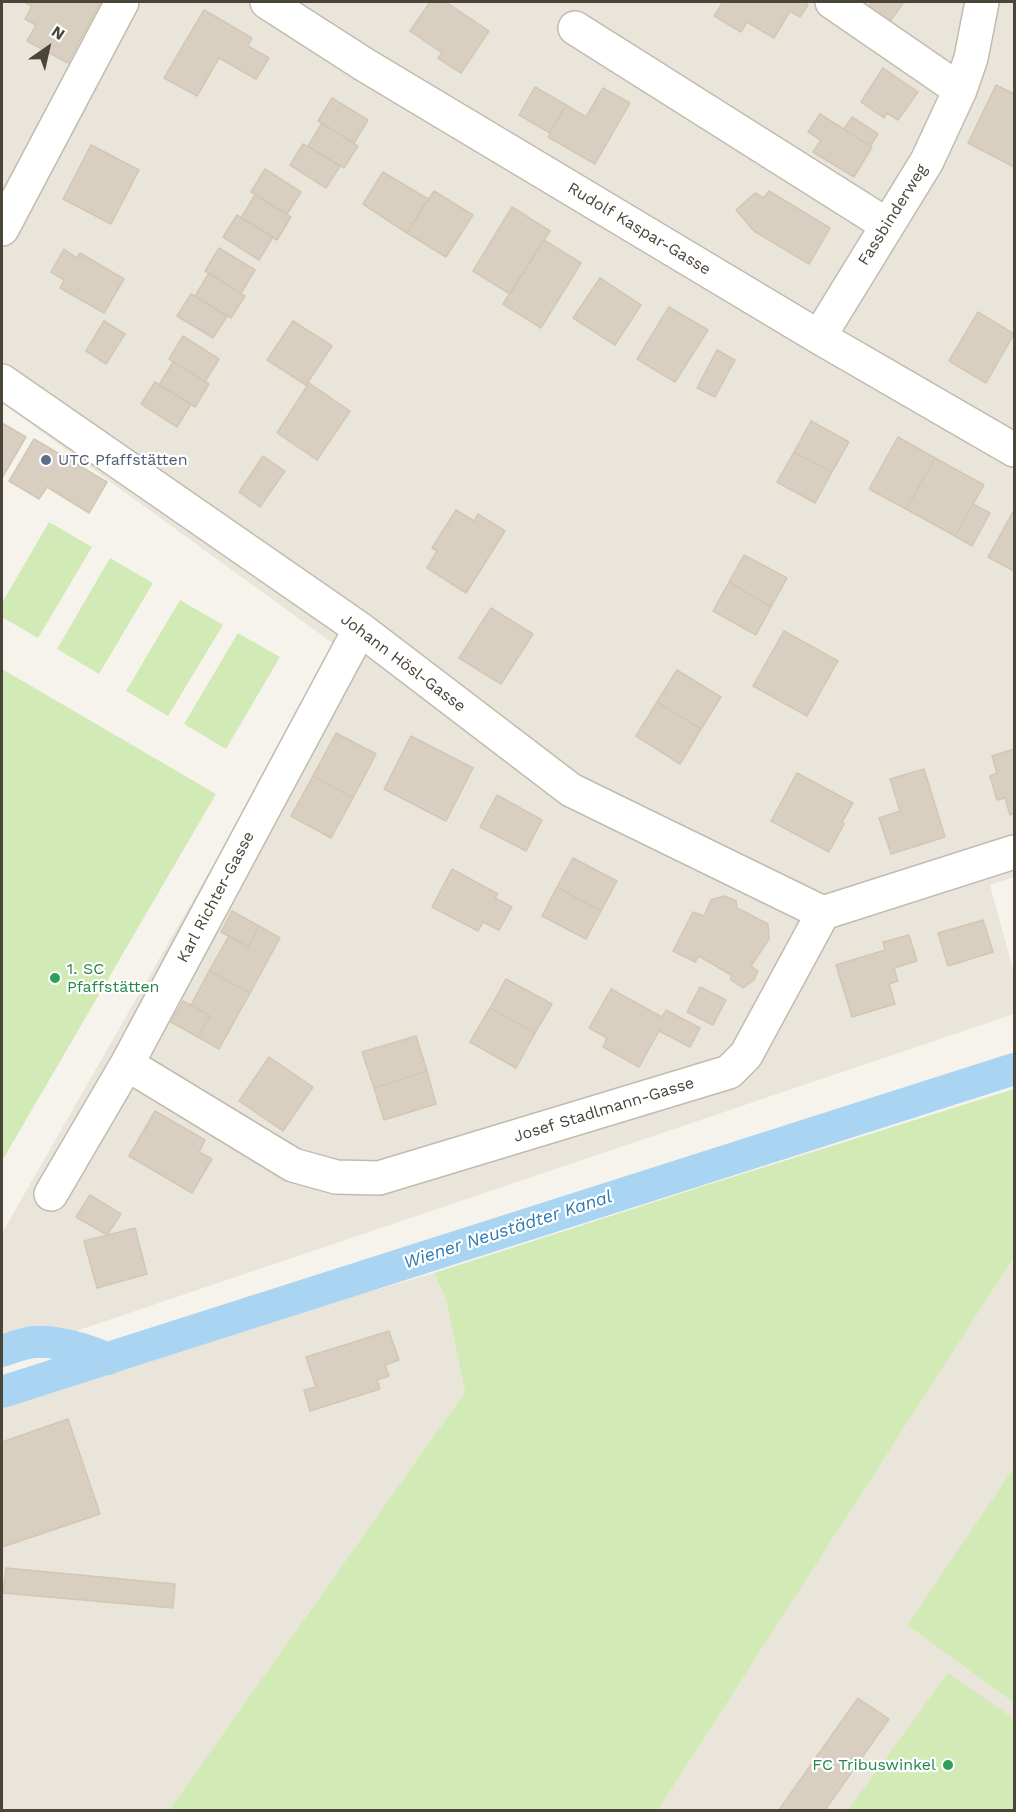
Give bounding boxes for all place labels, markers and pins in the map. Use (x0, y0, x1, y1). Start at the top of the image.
place label: UTC Pfaffstätten (58, 450, 188, 470)
marker: UTC Pfaffstätten (39, 453, 53, 467)
place label: 1. SC Pfaffstätten (67, 959, 160, 997)
marker: 1. SC Pfaffstätten (48, 971, 62, 985)
place label: FC Tribuswinkel (812, 1755, 936, 1775)
marker: FC Tribuswinkel (941, 1758, 955, 1772)

